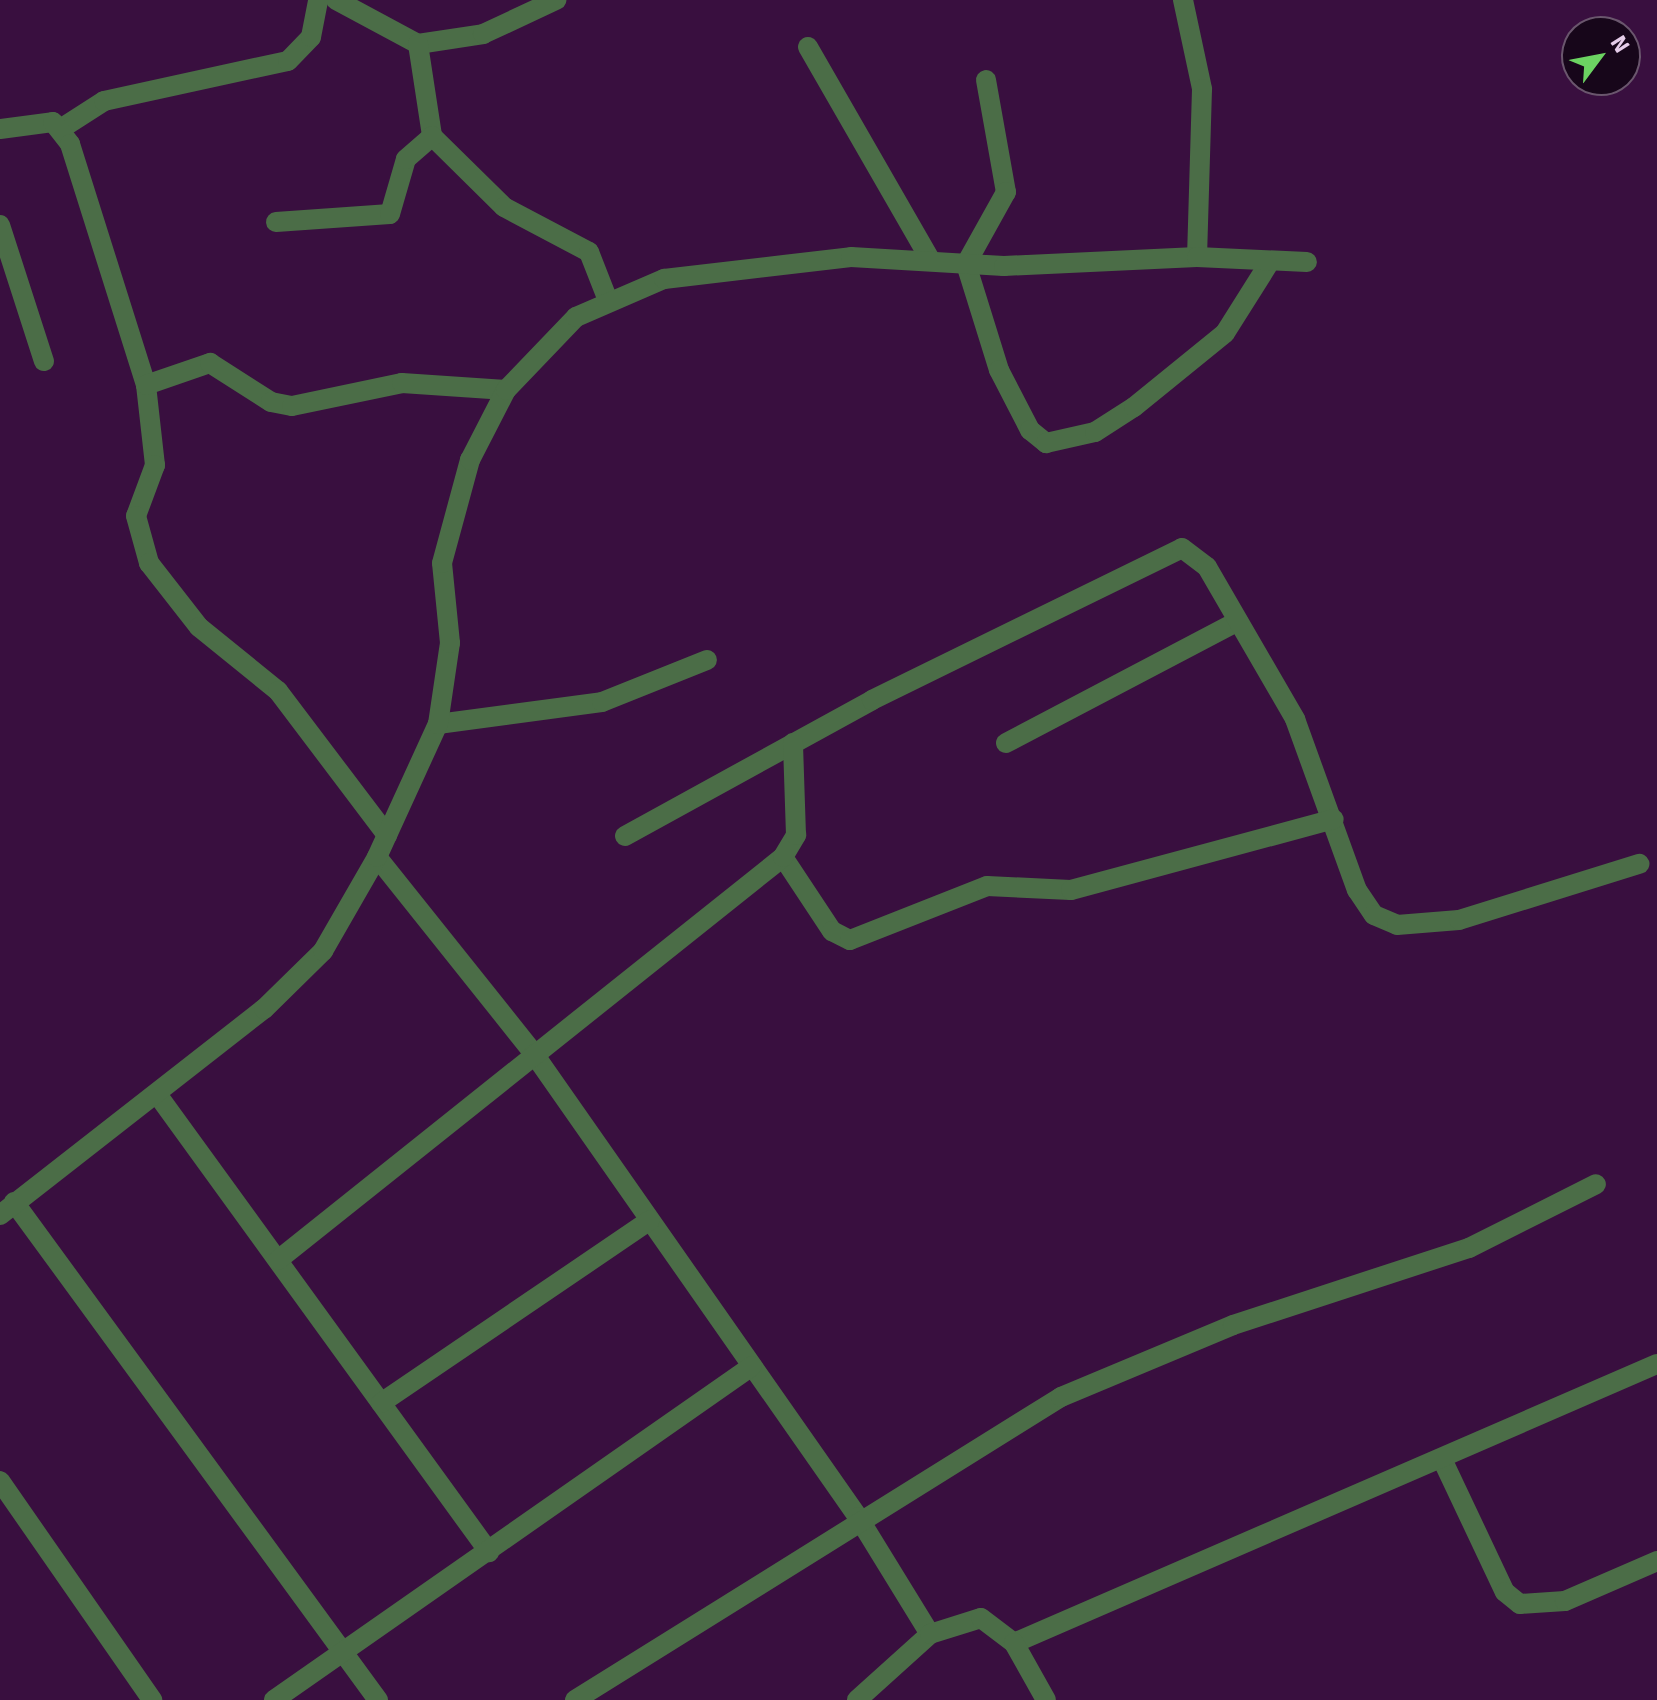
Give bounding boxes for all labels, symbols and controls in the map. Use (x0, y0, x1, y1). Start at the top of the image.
north arrow (1561, 16, 1641, 96)
text: N (1605, 30, 1636, 58)

